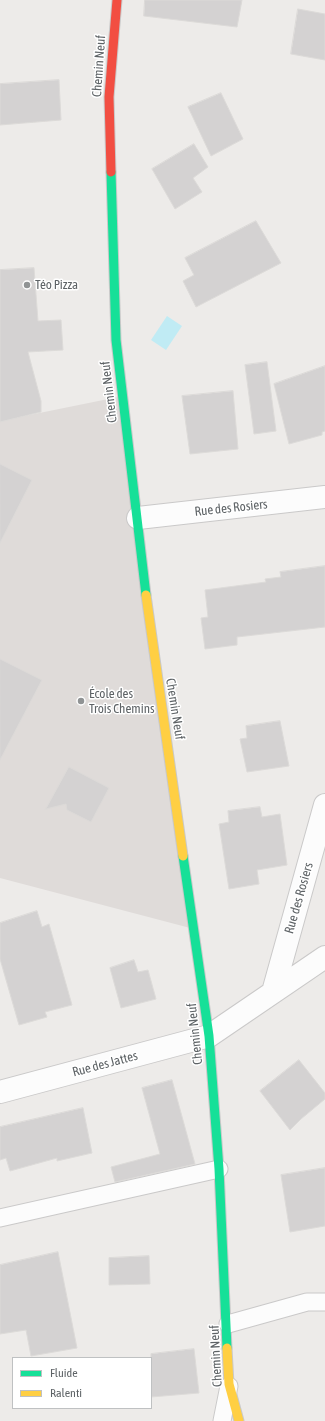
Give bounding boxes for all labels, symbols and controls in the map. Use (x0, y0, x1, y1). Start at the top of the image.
street label: Chemin Neuf (89, 35, 109, 97)
place label: Téo Pizza (35, 277, 78, 293)
marker: Téo Pizza (22, 280, 32, 290)
street label: Chemin Neuf (97, 360, 121, 424)
street label: Rue des Rosiers (194, 496, 268, 520)
street label: Chemin Neuf (162, 677, 188, 741)
place label: École des Trois Chemins (89, 686, 155, 717)
marker: École des Trois Chemins (76, 696, 86, 706)
street label: Rue des Rosiers (281, 861, 317, 935)
street label: Chemin Neuf (184, 1002, 206, 1066)
street label: Rue des Jattes (71, 1048, 139, 1080)
street label: Chemin Neuf (207, 1325, 225, 1387)
legend (12, 1357, 152, 1409)
text: Fluide (50, 1366, 78, 1380)
text: Ralenti (50, 1386, 82, 1400)

